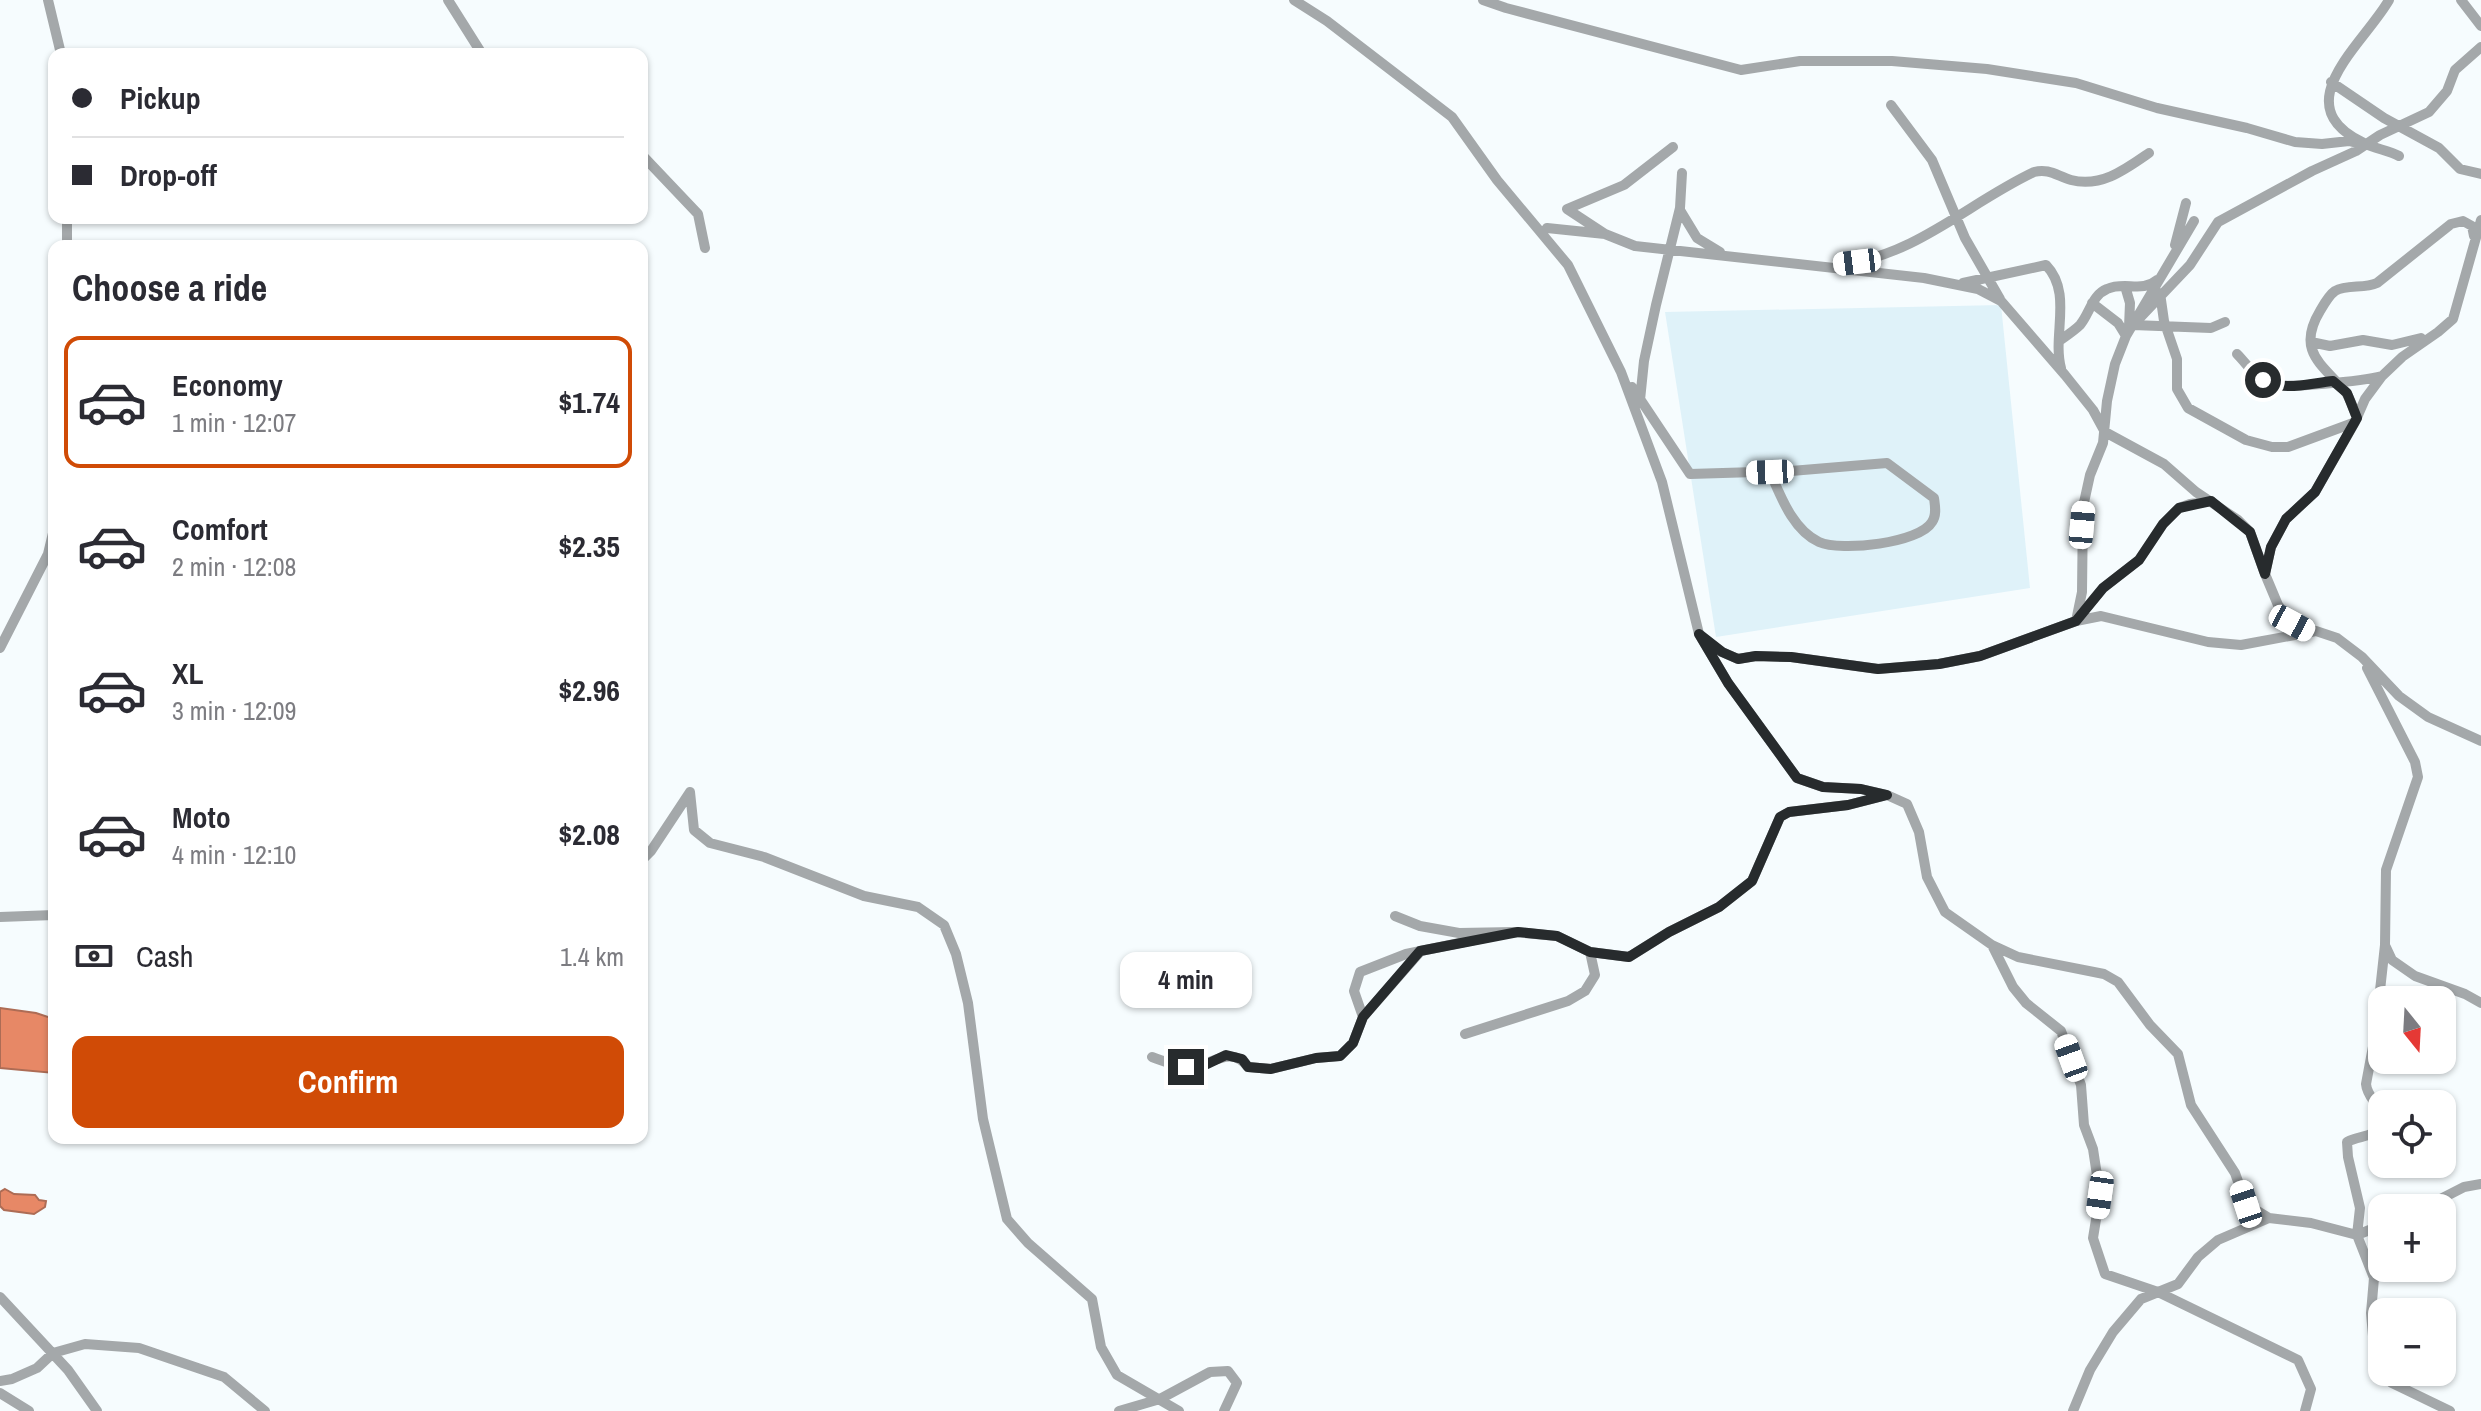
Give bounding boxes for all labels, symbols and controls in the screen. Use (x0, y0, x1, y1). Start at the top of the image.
text: Pickup (120, 78, 201, 118)
text: Drop-off (120, 155, 217, 195)
car (1832, 247, 1882, 277)
text: Choose a ride (72, 264, 267, 312)
route start (2245, 362, 2281, 398)
text: Economy (172, 365, 283, 405)
icon: car (76, 366, 148, 438)
text: $1.74 (558, 382, 620, 422)
text: 1 min · 12:07 (172, 405, 296, 440)
car (1746, 459, 1794, 485)
car (2068, 500, 2096, 550)
text: Comfort (172, 509, 268, 549)
icon: car (76, 510, 148, 582)
text: $2.35 (558, 526, 620, 566)
text: 2 min · 12:08 (172, 549, 296, 584)
car (2265, 601, 2319, 645)
text: XL (172, 653, 203, 693)
icon: car (76, 654, 148, 726)
text: $2.96 (558, 670, 620, 710)
text: 3 min · 12:09 (172, 693, 296, 728)
text: Moto (172, 797, 231, 837)
icon: car (76, 798, 148, 870)
text: $2.08 (558, 814, 620, 854)
text: 4 min · 12:10 (172, 837, 296, 872)
icon: cash (72, 934, 116, 978)
text: Cash (136, 936, 193, 976)
text: 1.4 km (560, 939, 624, 974)
callout: 4 min (1120, 951, 1252, 1007)
text: 4 min (1158, 962, 1214, 997)
north arrow (2368, 986, 2456, 1074)
map controls (2368, 986, 2456, 1386)
car (2052, 1031, 2090, 1085)
button: Confirm (72, 1036, 624, 1128)
route end (1168, 1049, 1204, 1085)
button: locate (2368, 1090, 2456, 1178)
car (2085, 1170, 2115, 1220)
car (2227, 1177, 2265, 1231)
button: + (2368, 1194, 2456, 1282)
button: − (2368, 1298, 2456, 1386)

